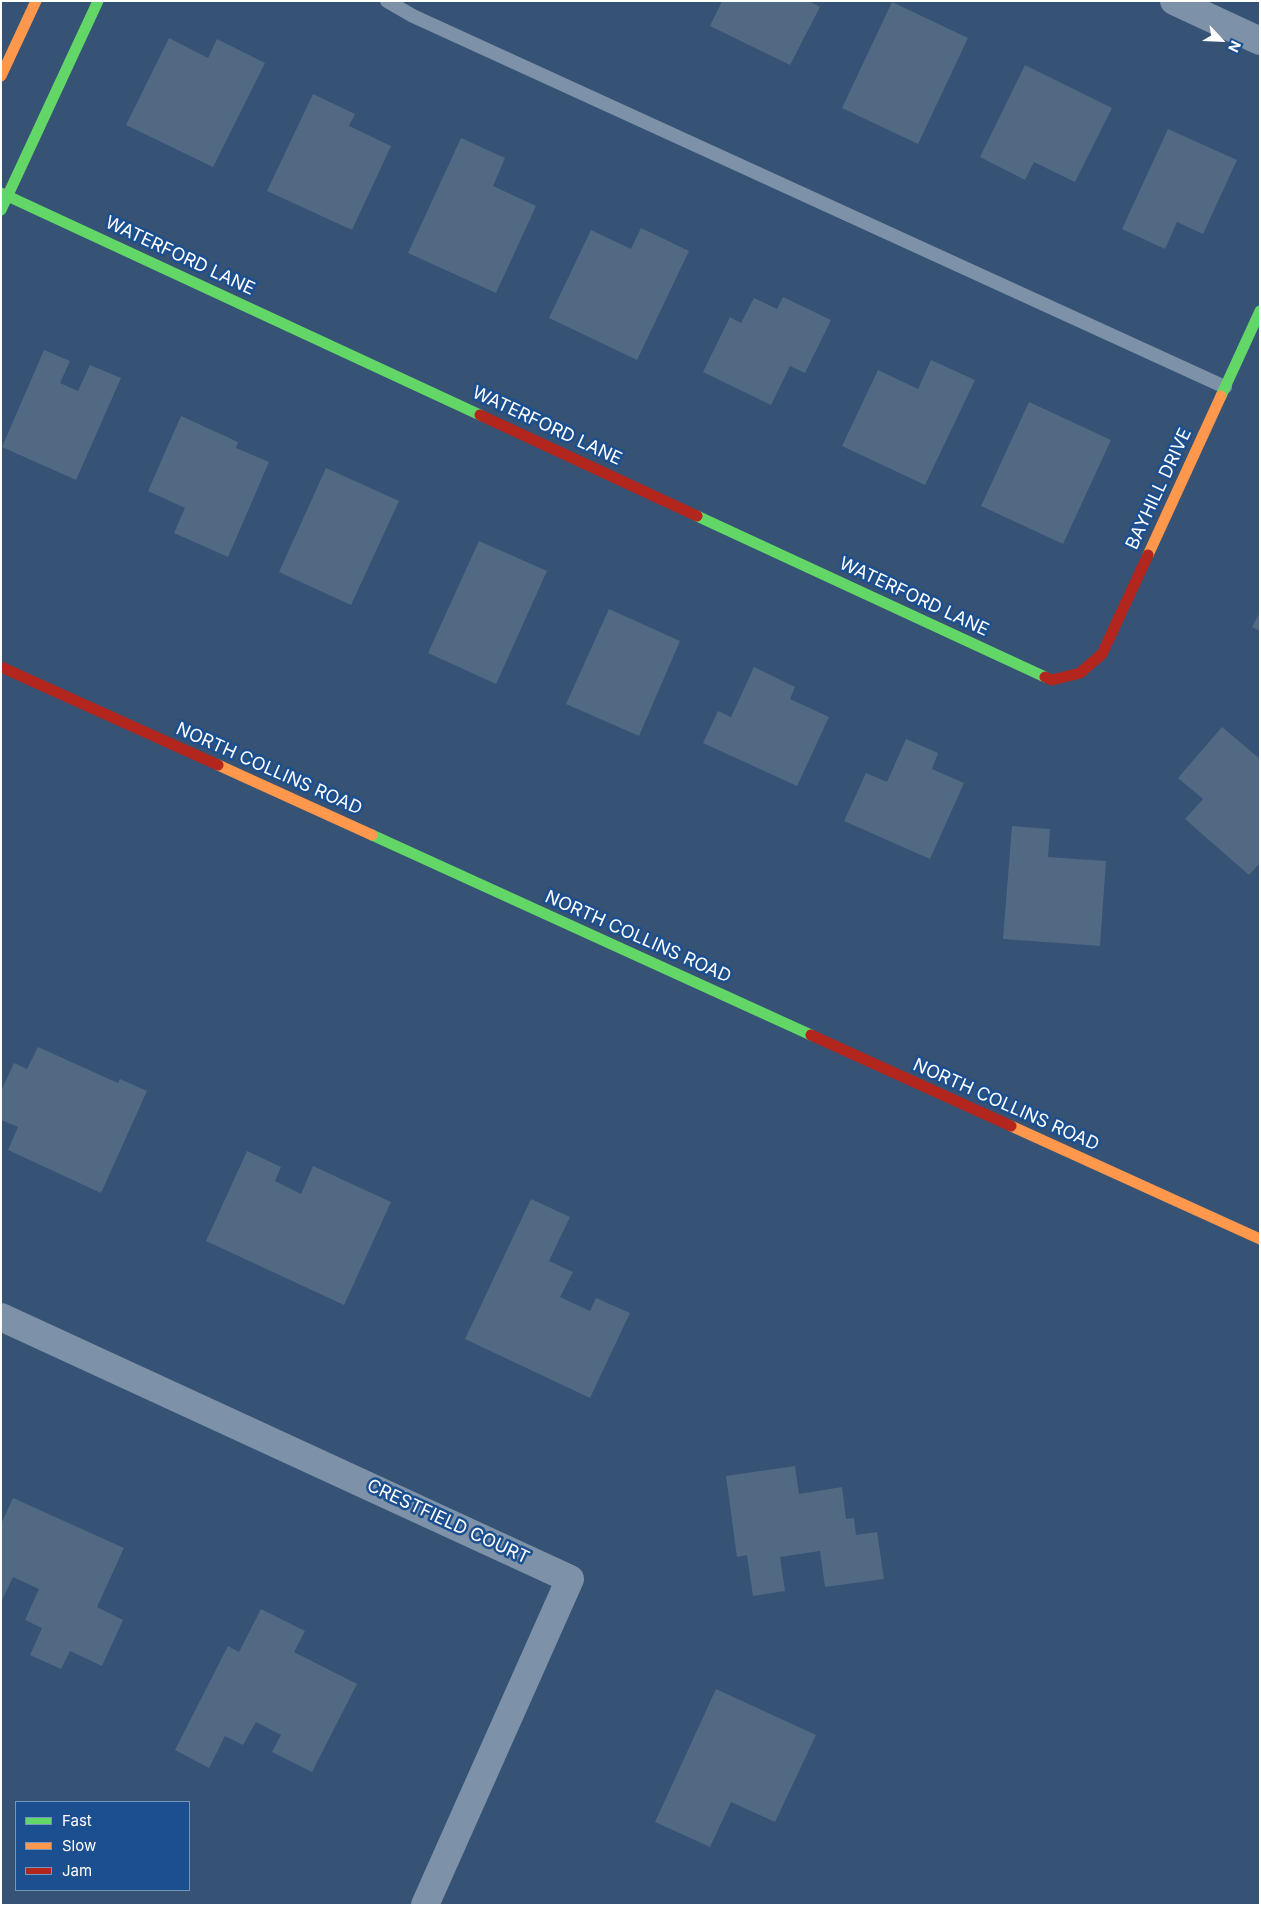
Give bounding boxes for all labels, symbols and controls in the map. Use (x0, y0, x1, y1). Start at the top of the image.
north arrow (1196, 15, 1246, 65)
text: N (1225, 38, 1245, 55)
street label: WATERFORD LANE (102, 212, 258, 300)
street label: WATERFORD LANE (469, 382, 625, 470)
street label: BAYHILL DRIVE (1121, 425, 1197, 553)
street label: WATERFORD LANE (836, 553, 992, 641)
street label: NORTH COLLINS ROAD (173, 718, 365, 820)
street label: NORTH COLLINS ROAD (542, 886, 734, 988)
street label: NORTH COLLINS ROAD (910, 1054, 1102, 1156)
street label: CRESTFIELD COURT (363, 1475, 533, 1569)
legend (15, 1801, 190, 1891)
text: Fast (62, 1811, 92, 1830)
text: Slow (62, 1836, 96, 1855)
text: Jam (62, 1861, 92, 1880)

